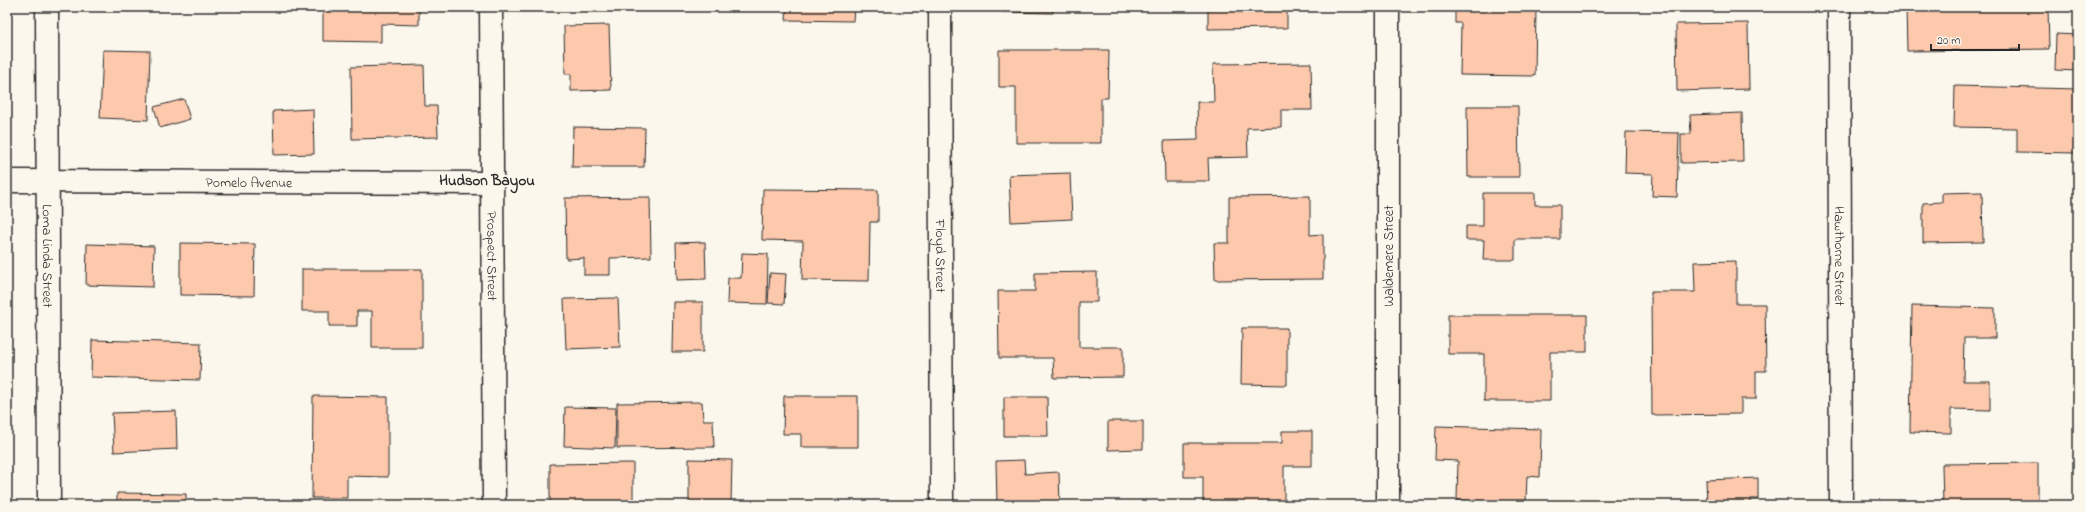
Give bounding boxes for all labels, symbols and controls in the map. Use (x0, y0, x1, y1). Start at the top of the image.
scale bar (1931, 26, 2019, 52)
text: 20 m (1937, 32, 1960, 50)
district label: Hudson Bayou (439, 170, 535, 194)
street label: Pomelo Avenue (206, 173, 293, 194)
street label: Loma Linda Street (36, 204, 57, 308)
street label: Waldemere Street (1379, 205, 1400, 307)
street label: Hawthorne Street (1828, 206, 1849, 306)
street label: Prospect Street (480, 211, 502, 301)
street label: Floyd Street (928, 218, 950, 293)

